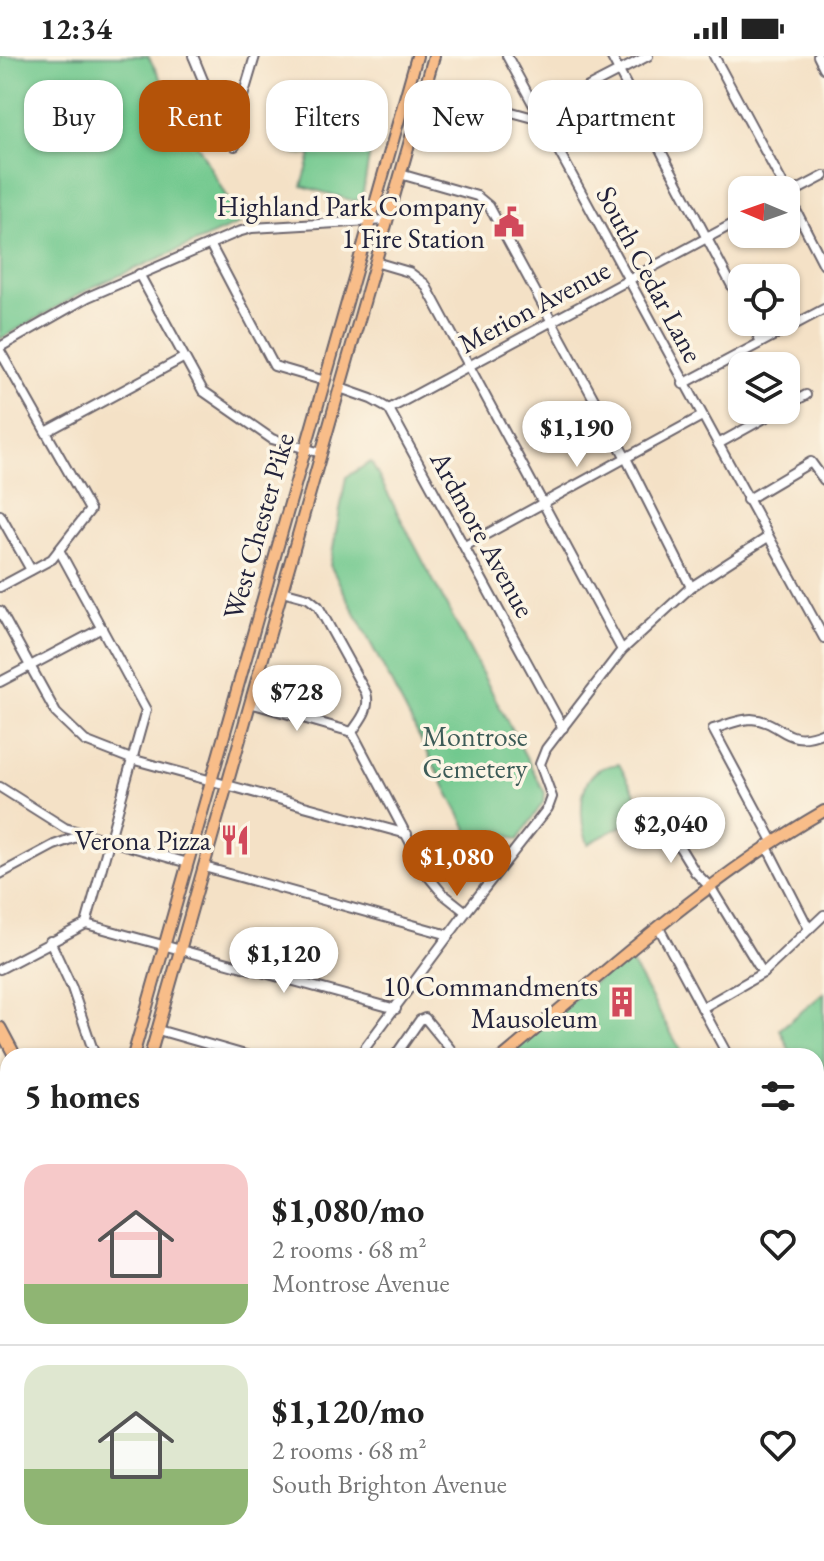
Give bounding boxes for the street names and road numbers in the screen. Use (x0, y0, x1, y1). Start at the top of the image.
street label: South Cedar Lane (588, 180, 712, 368)
street label: Merion Avenue (452, 251, 616, 361)
street label: West Chester Pike (214, 428, 302, 623)
street label: Ardmore Avenue (422, 444, 544, 624)

